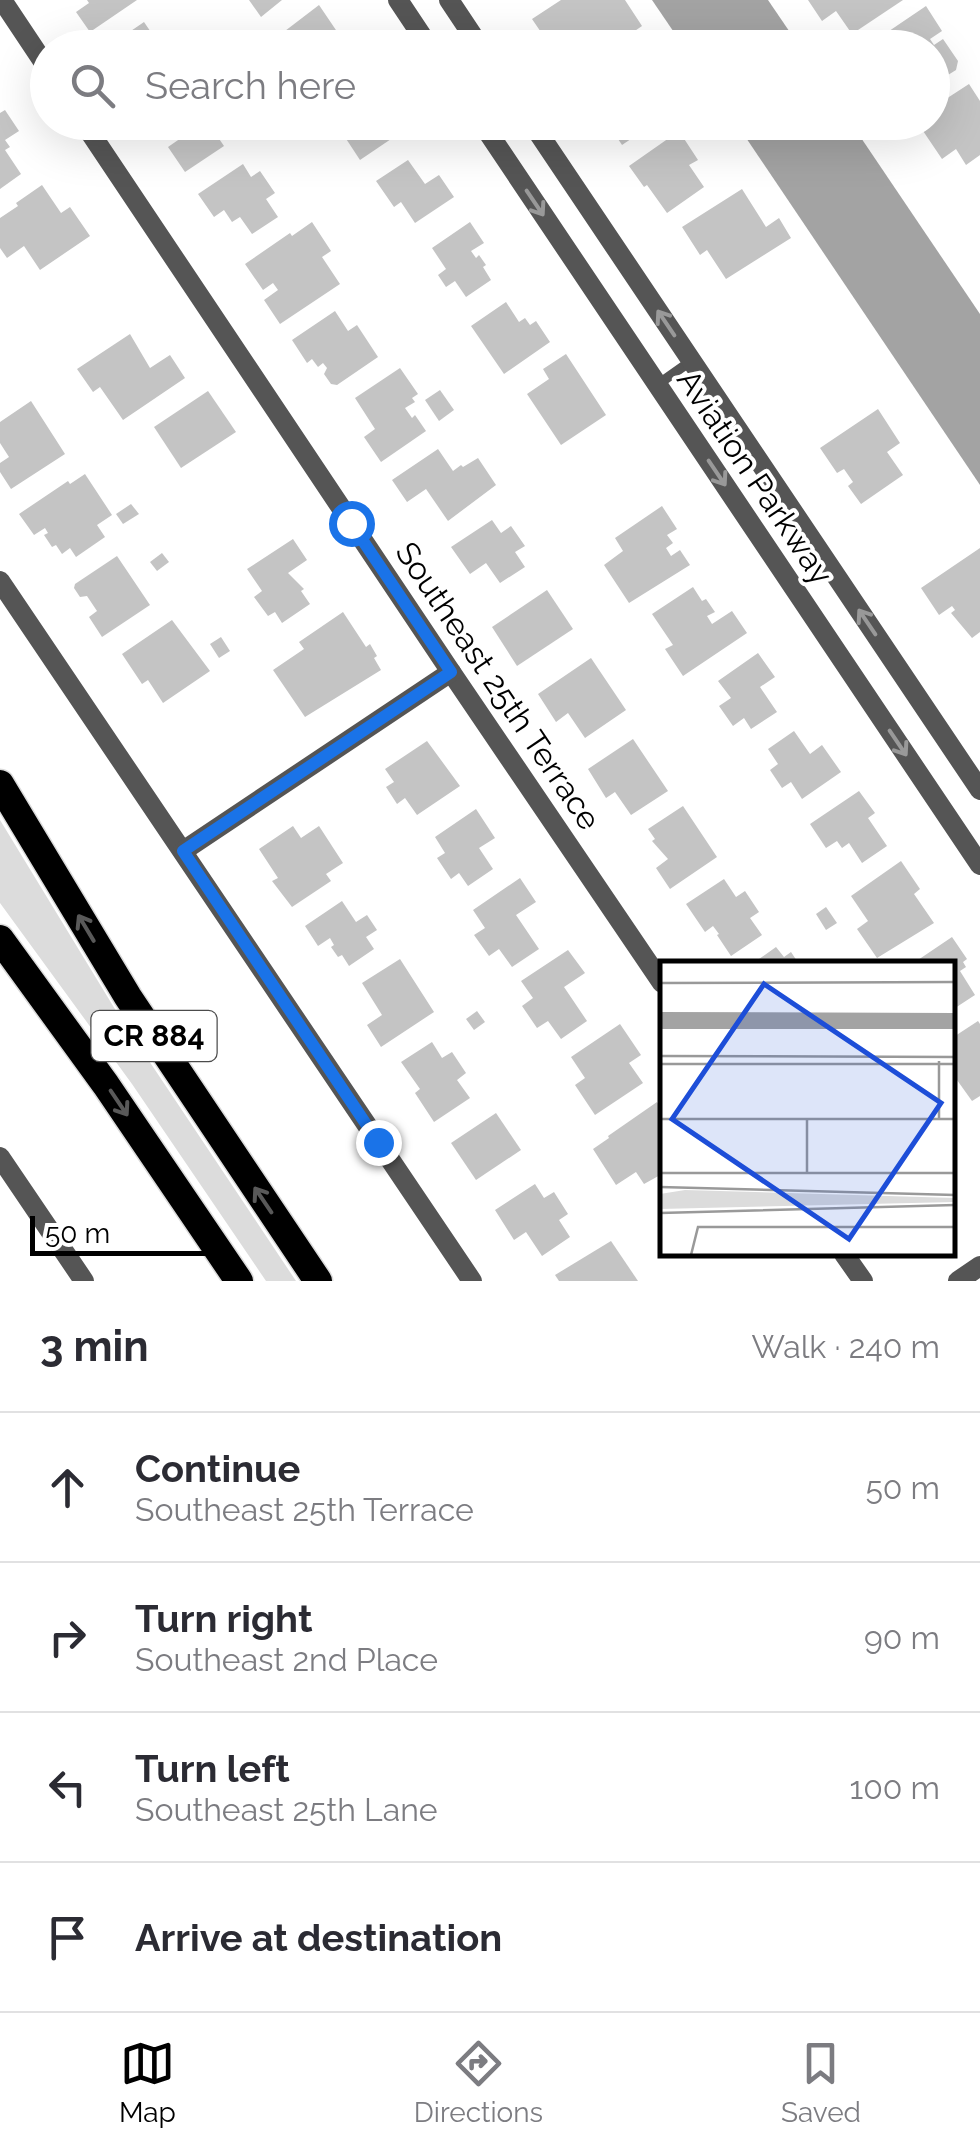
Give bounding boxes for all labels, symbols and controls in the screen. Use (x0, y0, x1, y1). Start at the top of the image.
search box (30, 30, 950, 140)
icon: search (65, 58, 120, 113)
text: Search here (145, 63, 356, 108)
one-way arrow (525, 189, 546, 217)
one-way arrow (656, 309, 677, 337)
street label: Aviation Parkway (670, 362, 841, 591)
one-way arrow (706, 458, 727, 486)
route start (329, 501, 375, 547)
street label: Southeast 25th Terrace (388, 535, 608, 837)
one-way arrow (857, 608, 878, 636)
one-way arrow (887, 728, 908, 756)
one-way arrow (76, 914, 96, 943)
inset map (660, 961, 955, 1256)
road number: CR 884 (92, 1011, 216, 1061)
one-way arrow (108, 1088, 129, 1116)
route end (356, 1120, 402, 1166)
one-way arrow (253, 1187, 274, 1215)
scale bar (30, 1211, 208, 1256)
text: 50 m (45, 1217, 110, 1250)
text: 3 min (40, 1322, 149, 1371)
text: Walk · 240 m (751, 1328, 940, 1365)
text: Continue (135, 1446, 300, 1491)
icon: ahead (40, 1460, 95, 1515)
text: 50 m (865, 1469, 940, 1506)
text: Southeast 25th Terrace (135, 1491, 474, 1528)
text: Turn right (135, 1596, 312, 1641)
icon: right (40, 1610, 95, 1665)
text: 90 m (864, 1619, 940, 1656)
text: Southeast 2nd Place (135, 1641, 438, 1678)
text: Turn left (135, 1746, 290, 1791)
icon: left (40, 1760, 95, 1815)
text: 100 m (850, 1769, 940, 1806)
text: Southeast 25th Lane (135, 1791, 438, 1828)
icon: arrive (40, 1910, 95, 1965)
text: Arrive at destination (135, 1915, 502, 1960)
tab: Map (119, 2036, 176, 2129)
tab: Directions (414, 2036, 543, 2129)
tab: Saved (781, 2036, 861, 2129)

